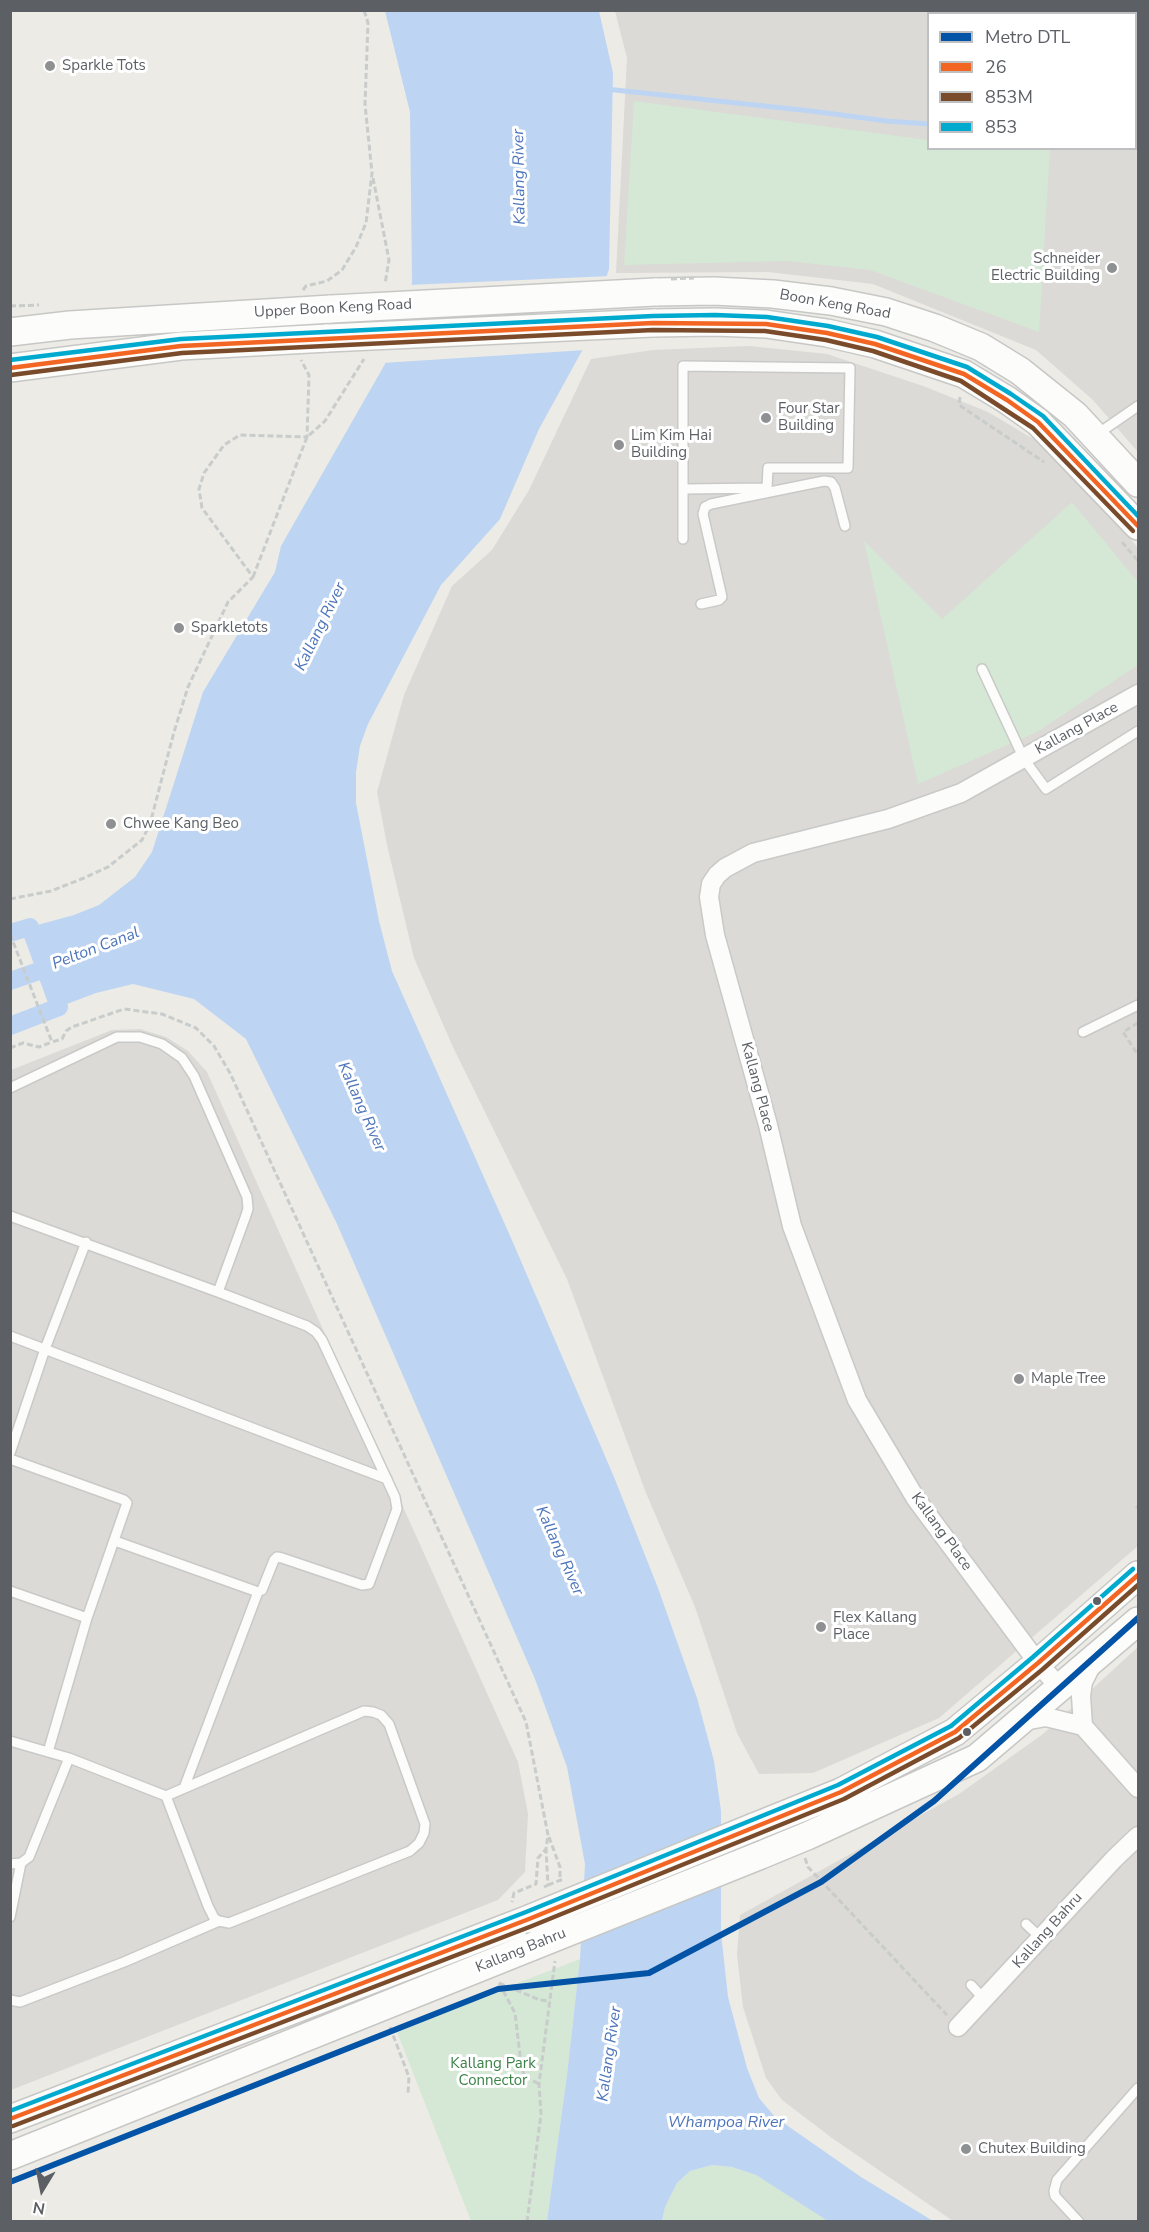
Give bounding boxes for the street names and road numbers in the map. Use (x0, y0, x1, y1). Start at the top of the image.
street label: Boon Keng Road (778, 286, 892, 324)
street label: Upper Boon Keng Road (254, 296, 412, 322)
street label: Kallang Place (1032, 699, 1122, 759)
street label: Kallang Place (736, 1040, 778, 1134)
street label: Kallang Place (907, 1490, 975, 1574)
street label: Kallang Bahru (1009, 1889, 1087, 1973)
street label: Kallang Bahru (473, 1925, 569, 1977)

